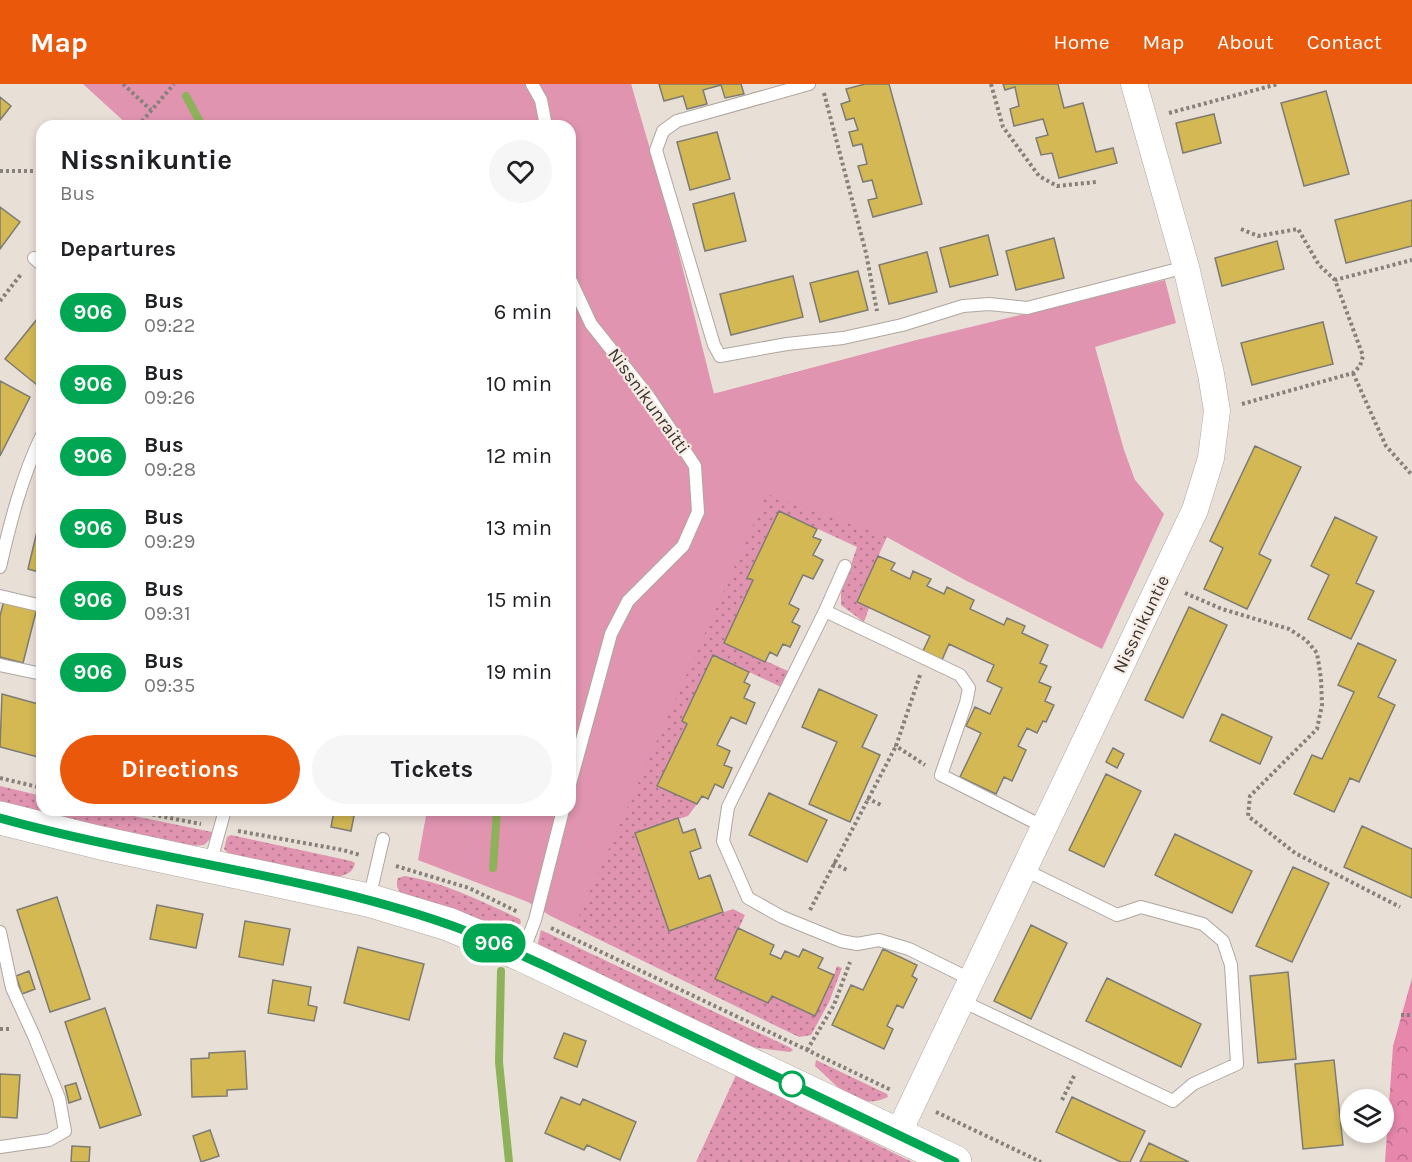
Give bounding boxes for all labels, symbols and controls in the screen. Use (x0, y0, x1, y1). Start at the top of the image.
text: Map (30, 26, 88, 59)
text: Home (1054, 30, 1110, 54)
text: Map (1143, 30, 1184, 54)
text: About (1217, 30, 1274, 54)
text: Contact (1307, 30, 1382, 54)
button: heart (489, 140, 552, 203)
text: Nissnikuntie (60, 143, 232, 176)
text: Bus (60, 182, 95, 205)
text: Departures (60, 236, 176, 262)
text: Bus (144, 288, 184, 314)
text: 6 min (494, 299, 552, 325)
text: 906 (74, 300, 112, 324)
text: 09:22 (144, 314, 195, 337)
street label: Nissnikunraitti (603, 344, 695, 458)
text: Bus (144, 360, 184, 386)
text: 10 min (486, 371, 552, 397)
text: 906 (74, 372, 112, 396)
text: 09:26 (144, 386, 195, 409)
text: Bus (144, 432, 184, 458)
text: 12 min (486, 443, 552, 469)
text: 906 (74, 444, 112, 468)
text: 09:28 (144, 458, 196, 481)
text: Bus (144, 504, 184, 530)
text: 13 min (486, 515, 552, 541)
text: 906 (74, 516, 112, 540)
text: 09:29 (144, 530, 195, 553)
street label: Nissnikuntie (1108, 571, 1174, 677)
text: Bus (144, 576, 184, 602)
text: 15 min (487, 587, 552, 613)
text: 906 (74, 588, 112, 612)
text: 09:31 (144, 602, 191, 625)
text: Bus (144, 648, 184, 674)
text: 19 min (486, 659, 552, 685)
text: 906 (74, 660, 112, 684)
text: 09:35 (144, 674, 195, 697)
button: Directions (60, 735, 300, 804)
button: Tickets (312, 735, 552, 804)
line badge: 906 (460, 924, 528, 962)
text: 906 (475, 931, 513, 955)
unlabelled marker (779, 1071, 805, 1097)
map controls (1340, 1089, 1394, 1143)
button: layers (1340, 1089, 1394, 1143)

